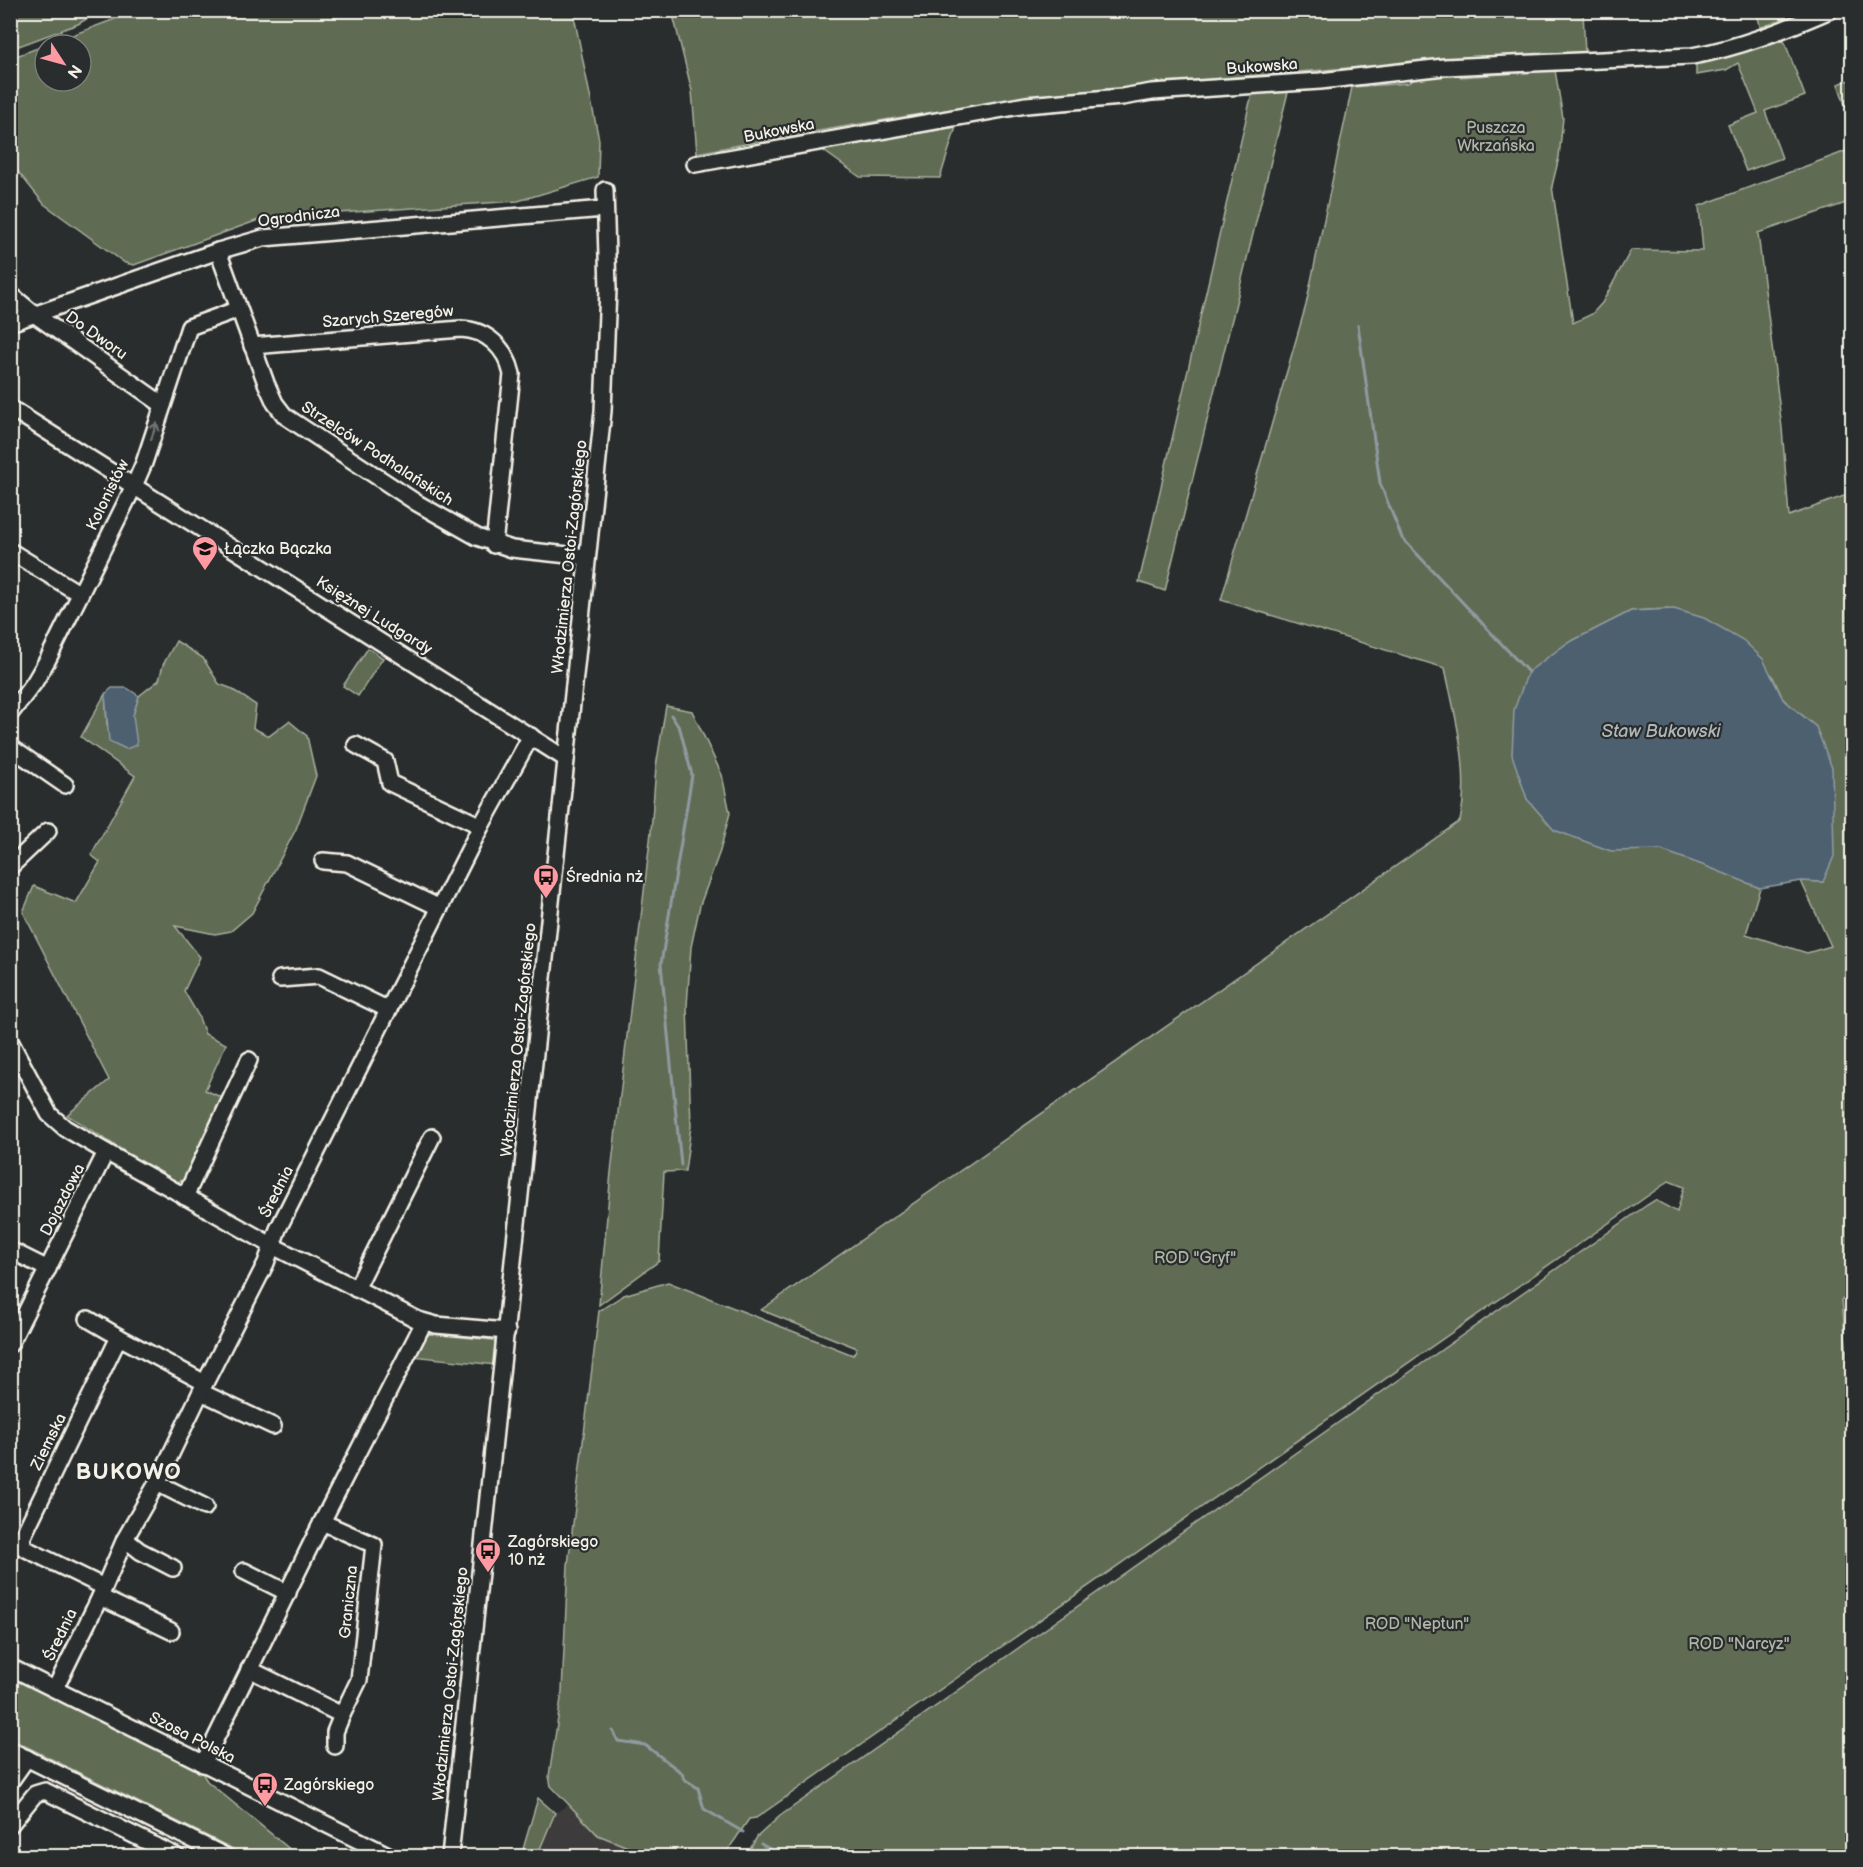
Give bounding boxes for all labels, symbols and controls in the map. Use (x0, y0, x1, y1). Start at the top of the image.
north arrow (33, 33, 93, 93)
street label: Bukowska (1226, 55, 1298, 79)
text: N (63, 60, 85, 81)
street label: Bukowska (742, 115, 816, 147)
park label: Puszcza Wkrzańska (1457, 119, 1535, 156)
street label: Ogrodnicza (257, 203, 341, 231)
street label: Szarych Szeregów (322, 302, 455, 332)
street label: Do Dworu (62, 308, 130, 364)
street label: Strzelców Podhalańskich (298, 398, 457, 510)
one-way arrow (150, 422, 161, 441)
street label: Włodzimierza Ostoi-Zagórskiego (548, 439, 592, 675)
street label: Kolonistów (83, 456, 133, 534)
school or university icon: Łączka Bączka (190, 534, 220, 572)
place label: Łączka Bączka (224, 540, 332, 559)
street label: Księżnej Ludgardy (312, 573, 436, 660)
water label: Staw Bukowski (1602, 721, 1722, 742)
bus stop icon: Średnia nż (531, 862, 561, 900)
place label: Średnia nż (566, 866, 643, 887)
street label: Włodzimierza Ostoi-Zagórskiego (497, 922, 541, 1158)
street label: Dojazdowa (37, 1161, 89, 1239)
street label: Średnia (254, 1162, 298, 1221)
park label: ROD "Gryf" (1154, 1249, 1236, 1268)
street label: Ziemska (27, 1410, 71, 1474)
district label: BUKOWO (76, 1459, 182, 1486)
place label: Zagórskiego 10 nż (507, 1533, 598, 1570)
bus stop icon: Zagórskiego 10 nż (473, 1536, 503, 1574)
street label: Graniczna (336, 1564, 362, 1640)
street label: Włodzimierza Ostoi-Zagórskiego (429, 1566, 473, 1802)
street label: Średnia (38, 1605, 82, 1664)
park label: ROD "Neptun" (1365, 1615, 1469, 1634)
park label: ROD "Narcyz" (1688, 1635, 1790, 1654)
street label: Szosa Polska (146, 1708, 238, 1768)
bus stop icon: Zagórskiego (250, 1770, 280, 1808)
place label: Zagórskiego (283, 1776, 374, 1795)

